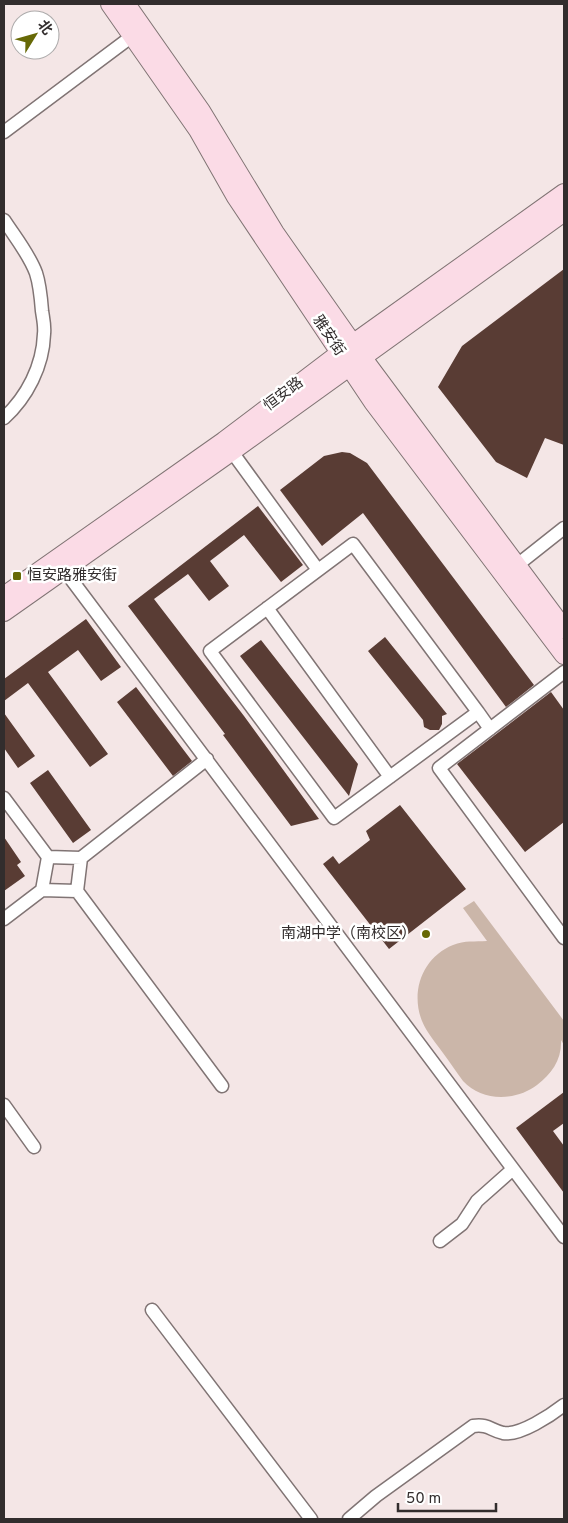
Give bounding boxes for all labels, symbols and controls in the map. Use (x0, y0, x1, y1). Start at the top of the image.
north arrow (10, 10, 60, 60)
text: 北 (33, 17, 55, 39)
street label: 雅安街 (308, 312, 348, 360)
street label: 恒安路 (260, 374, 308, 416)
place label: 恒安路雅安街 (27, 567, 117, 586)
marker: 恒安路雅安街 (11, 570, 23, 582)
place label: 南湖中学（南校区） (281, 924, 416, 944)
marker: 南湖中学（南校区） (420, 928, 432, 940)
scale bar (398, 1480, 496, 1512)
text: 50 m (406, 1490, 441, 1509)

